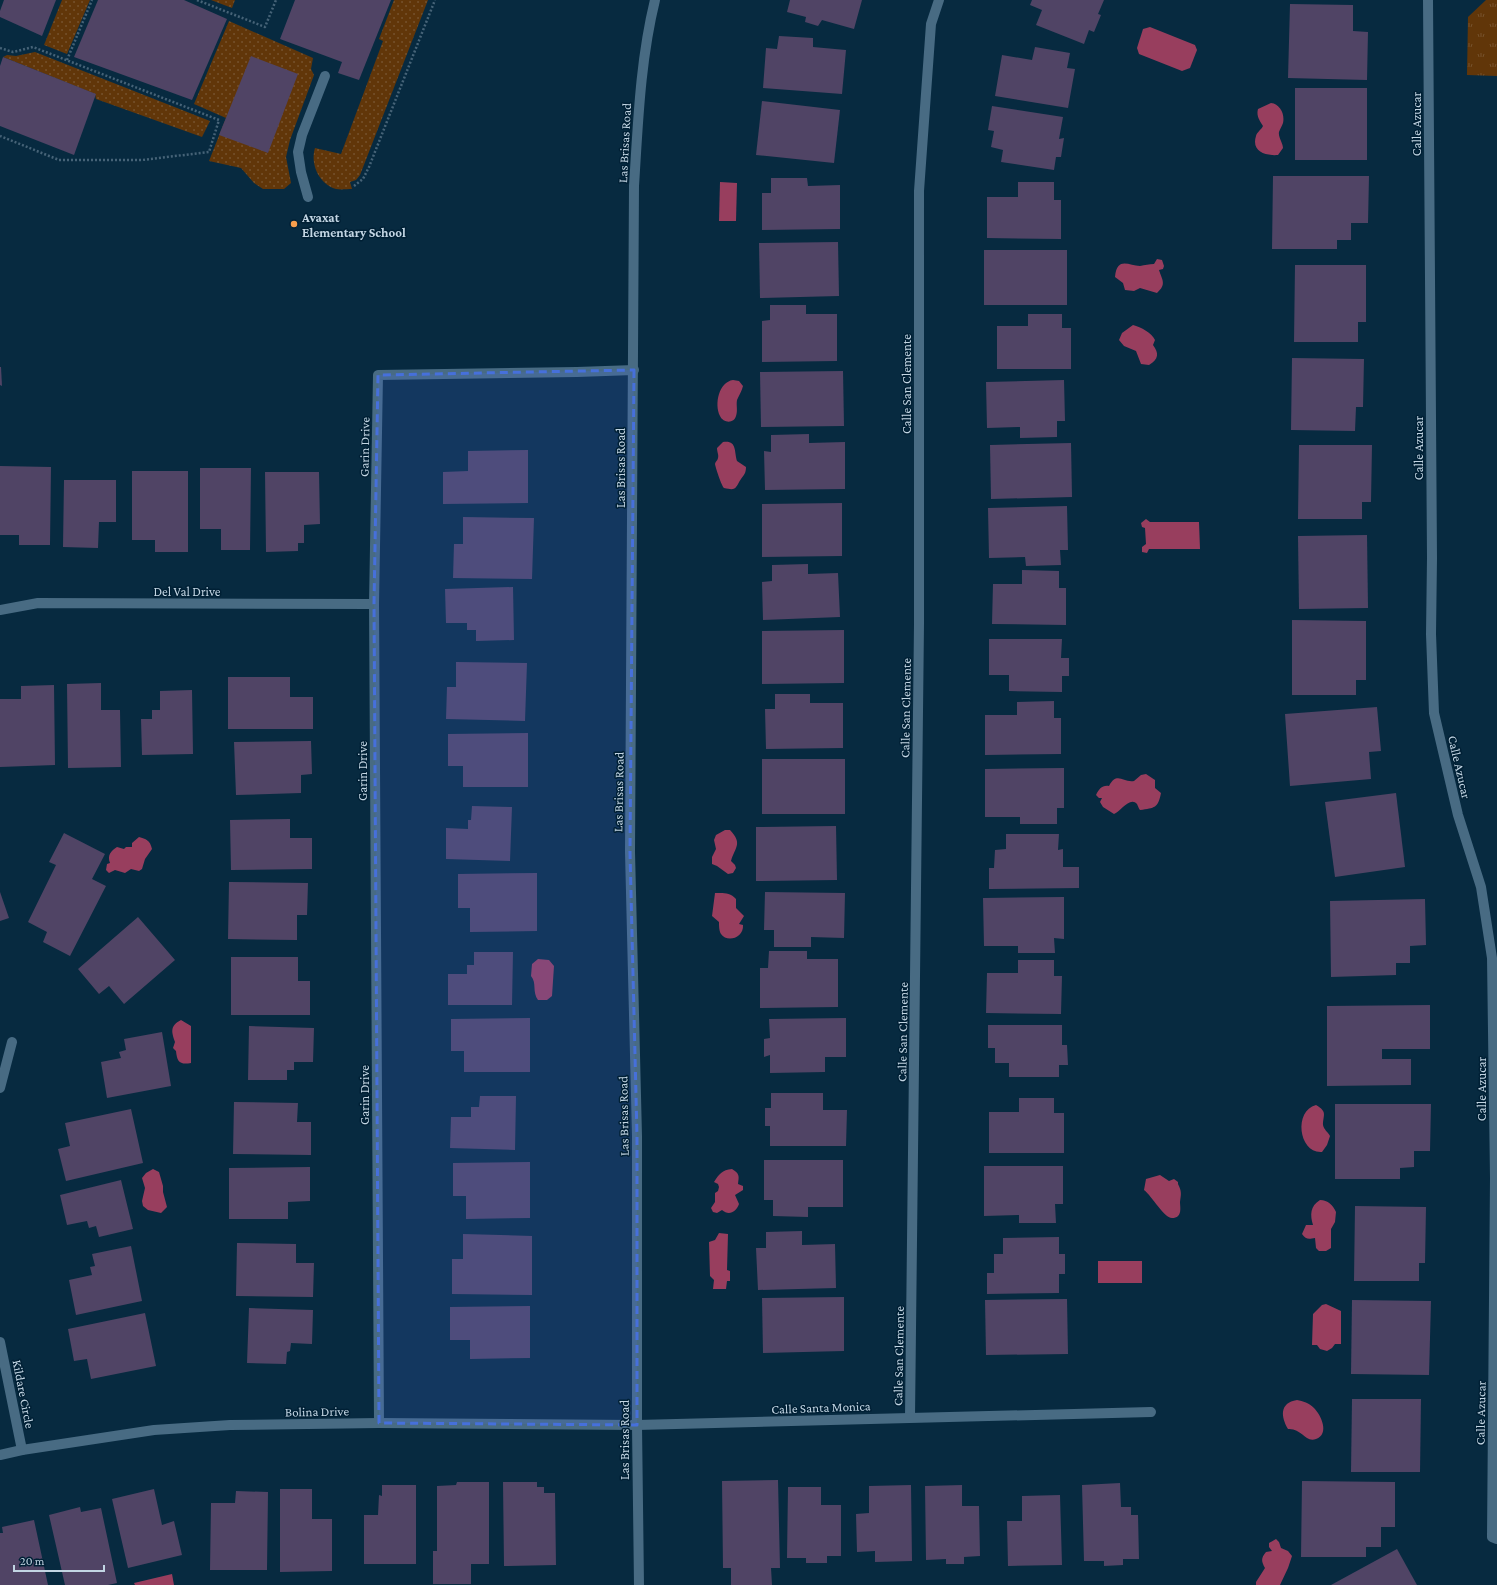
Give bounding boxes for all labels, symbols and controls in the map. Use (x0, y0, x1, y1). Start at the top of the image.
street label: Calle Azucar (1409, 91, 1424, 156)
street label: Las Brisas Road (615, 102, 634, 183)
place label: Avaxat Elementary School (301, 210, 406, 240)
marker: Avaxat Elementary School (289, 219, 299, 229)
street label: Calle San Clemente (899, 334, 914, 434)
street label: Calle Azucar (1411, 415, 1426, 480)
street label: Garin Drive (356, 417, 373, 477)
street label: Las Brisas Road (613, 428, 628, 508)
street label: Del Val Drive (153, 584, 221, 599)
street label: Calle San Clemente (897, 658, 914, 758)
street label: Calle Azucar (1445, 734, 1474, 801)
street label: Garin Drive (355, 741, 370, 801)
street label: Las Brisas Road (610, 752, 627, 832)
street label: Calle San Clemente (894, 982, 911, 1082)
street label: Calle Azucar (1474, 1056, 1489, 1121)
street label: Garin Drive (357, 1065, 372, 1125)
street label: Las Brisas Road (615, 1076, 632, 1156)
street label: Calle San Clemente (890, 1306, 907, 1406)
street label: Kildare Circle (10, 1359, 38, 1430)
street label: Calle Azucar (1472, 1380, 1489, 1445)
street label: Calle Santa Monica (771, 1398, 871, 1417)
street label: Las Brisas Road (617, 1400, 632, 1480)
street label: Bolina Drive (285, 1403, 349, 1420)
scale bar (14, 1547, 104, 1573)
text: 20 m (20, 1554, 45, 1568)

